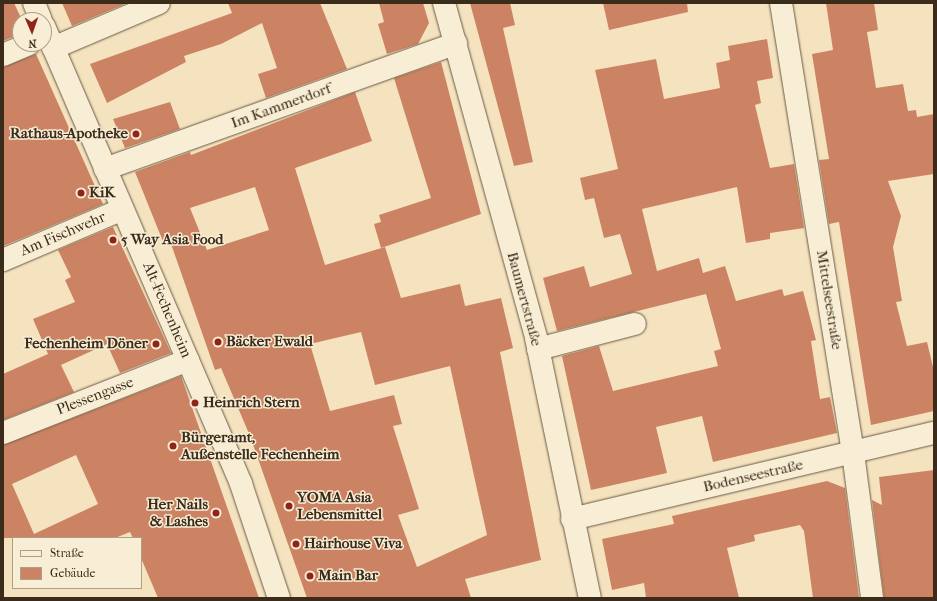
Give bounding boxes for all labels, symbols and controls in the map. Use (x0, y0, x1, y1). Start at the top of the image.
north arrow (12, 12, 52, 52)
text: N (28, 37, 37, 50)
street label: Im Kammerdorf (229, 80, 333, 132)
place label: Rathaus-Apotheke (10, 125, 128, 143)
marker: Rathaus-Apotheke (131, 129, 141, 139)
place label: KiK (89, 184, 115, 202)
marker: KiK (76, 188, 86, 198)
street label: Am Fischwehr (18, 208, 108, 260)
place label: 5 Way Asia Food (121, 231, 224, 249)
marker: 5 Way Asia Food (108, 235, 118, 245)
street label: Mittelseestraße (812, 249, 846, 351)
street label: Baumertstraße (503, 250, 545, 348)
street label: Alt-Fechenheim (139, 259, 195, 361)
place label: Bäcker Ewald (226, 333, 313, 351)
place label: Fechenheim Döner (24, 335, 148, 353)
marker: Bäcker Ewald (213, 337, 223, 347)
marker: Fechenheim Döner (151, 339, 161, 349)
street label: Plessengasse (54, 373, 136, 419)
place label: Heinrich Stern (203, 394, 300, 412)
marker: Heinrich Stern (190, 398, 200, 408)
place label: Bürgeramt, Außenstelle Fechenheim (181, 428, 340, 463)
marker: Bürgeramt, Außenstelle Fechenheim (168, 441, 178, 451)
street label: Bodenseestraße (701, 456, 805, 496)
place label: YOMA Asia Lebensmittel (297, 488, 382, 523)
place label: Her Nails & Lashes (147, 495, 208, 530)
marker: YOMA Asia Lebensmittel (284, 501, 294, 511)
marker: Her Nails & Lashes (211, 508, 221, 518)
place label: Hairhouse Viva (304, 535, 402, 553)
legend (12, 537, 142, 589)
marker: Hairhouse Viva (291, 539, 301, 549)
text: Straße (50, 546, 84, 560)
text: Gebäude (50, 566, 95, 580)
place label: Main Bar (318, 567, 378, 585)
marker: Main Bar (305, 571, 315, 581)

